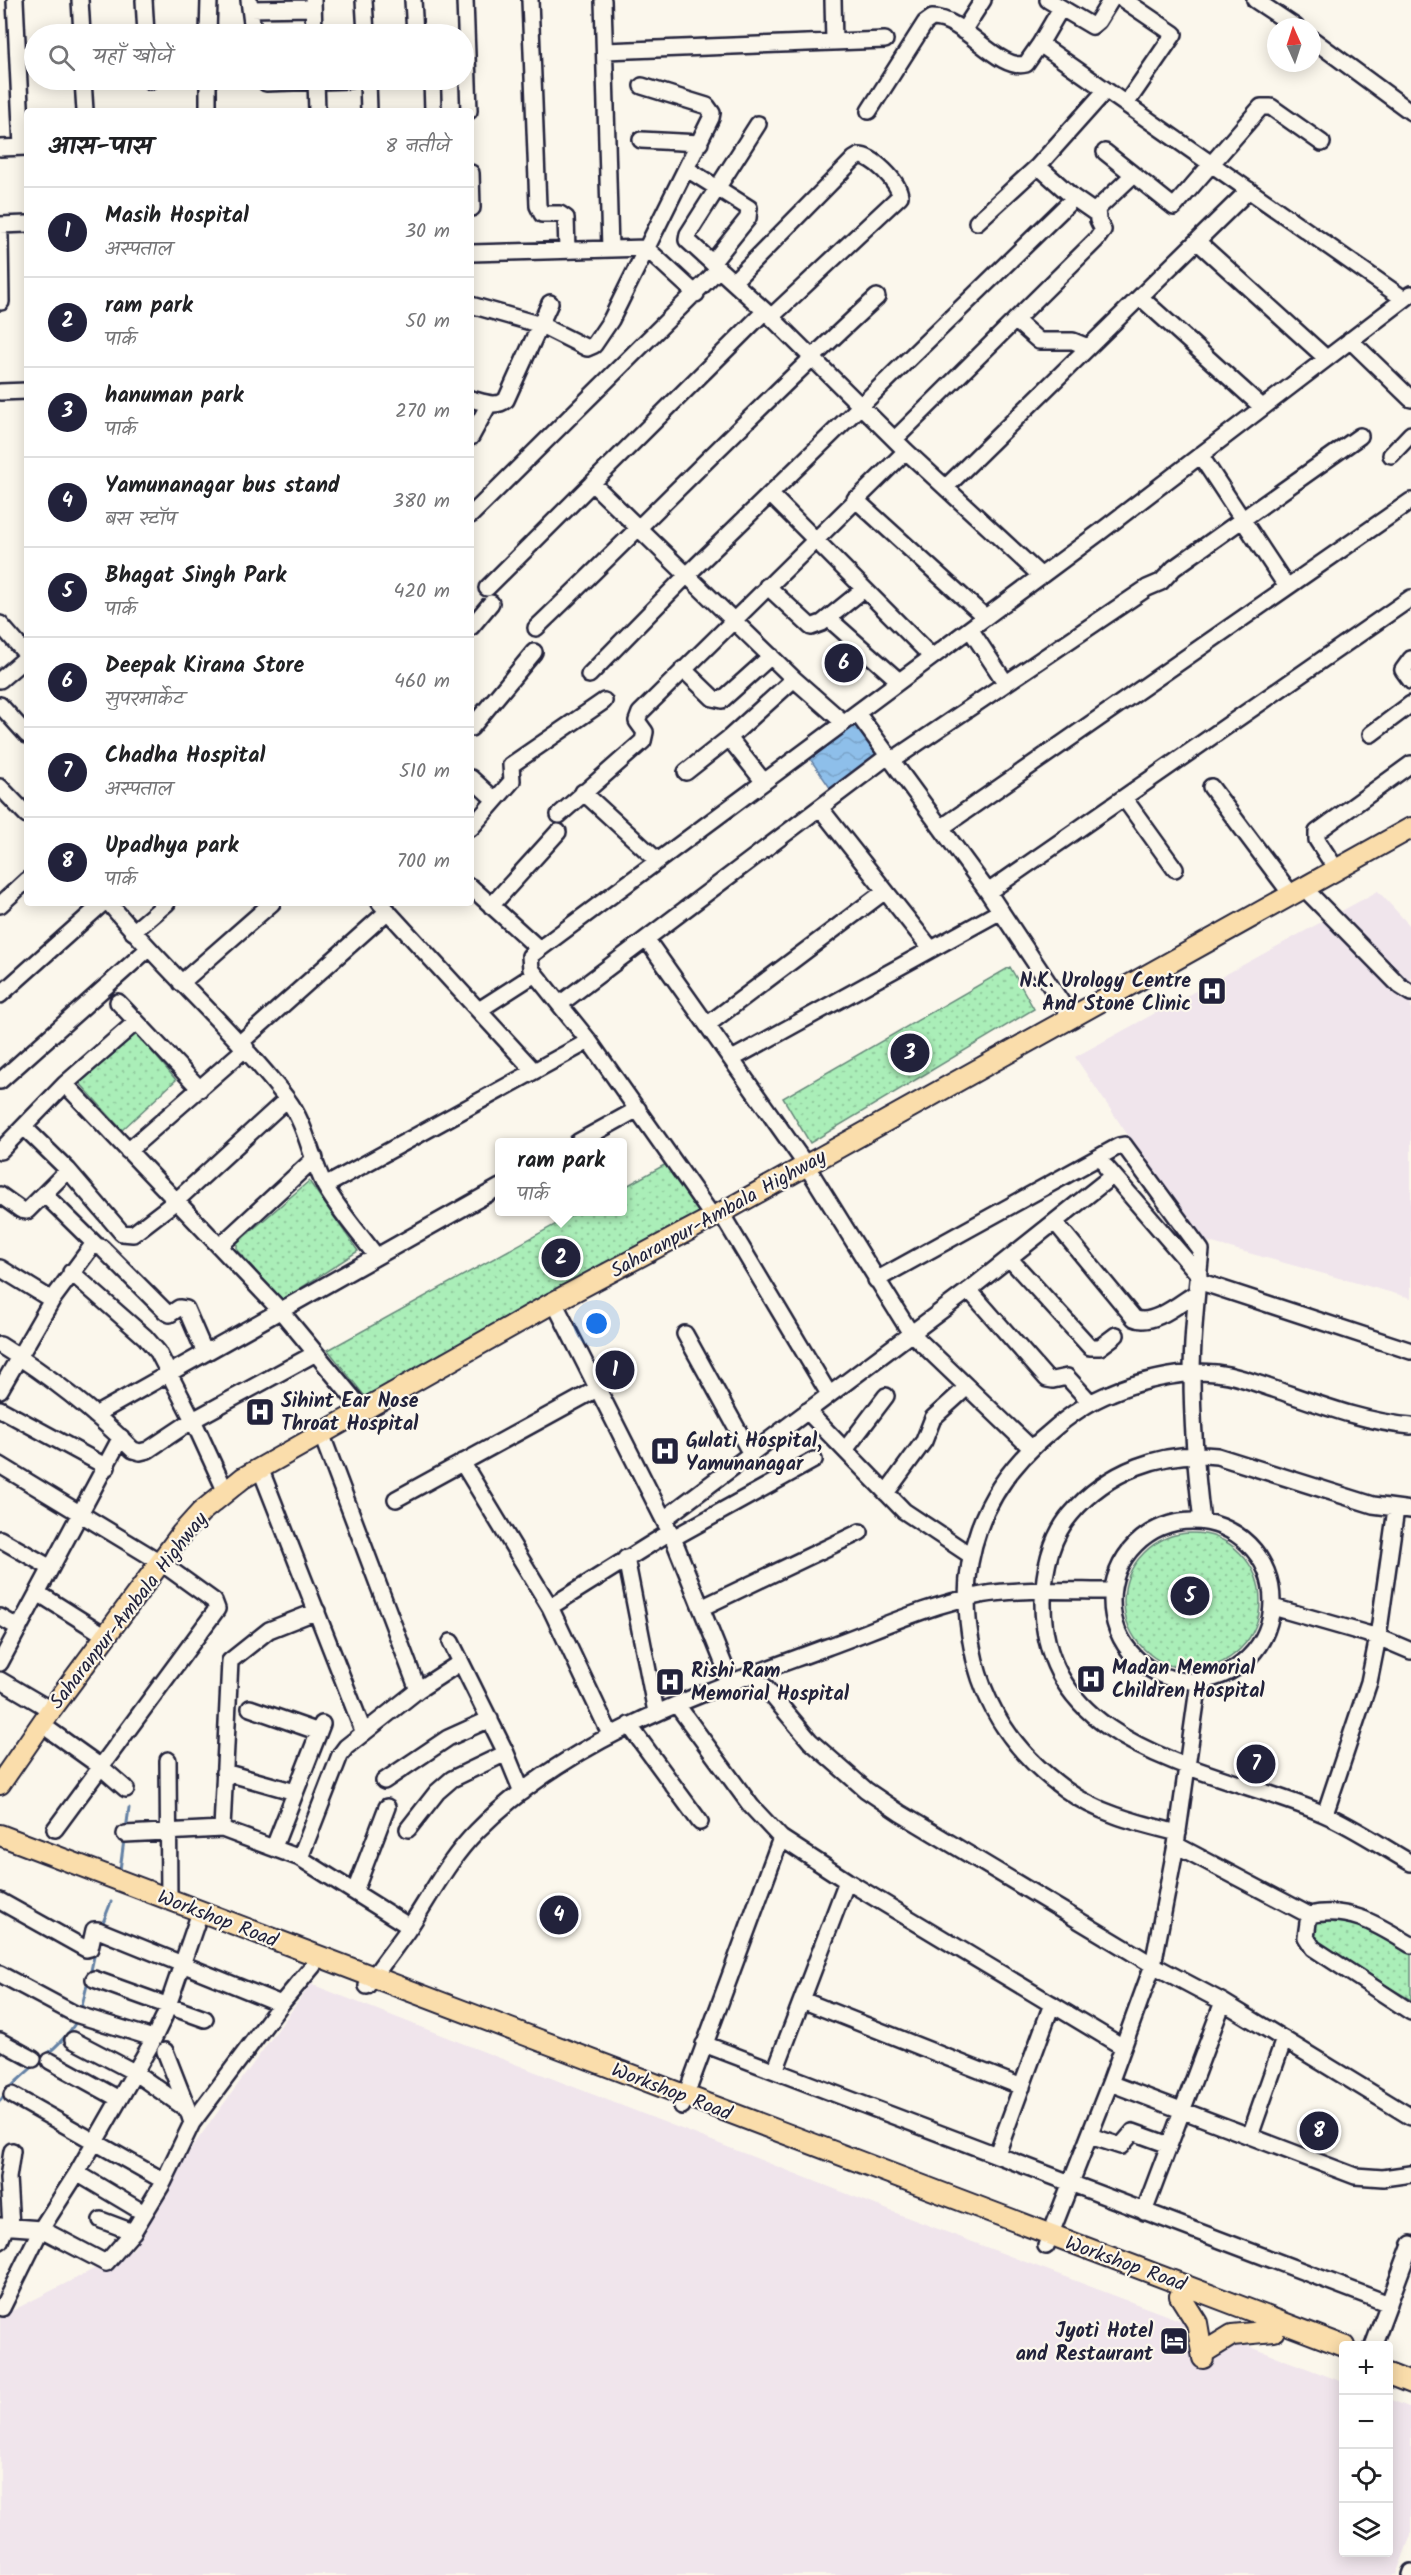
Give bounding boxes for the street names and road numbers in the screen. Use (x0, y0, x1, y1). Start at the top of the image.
street label: Saharanpur-Ambala Highway (605, 1142, 833, 1288)
street label: Saharanpur-Ambala Highway (42, 1505, 217, 1717)
street label: Workshop Road (152, 1882, 283, 1958)
street label: Workshop Road (606, 2055, 737, 2131)
street label: Workshop Road (1060, 2228, 1191, 2302)

